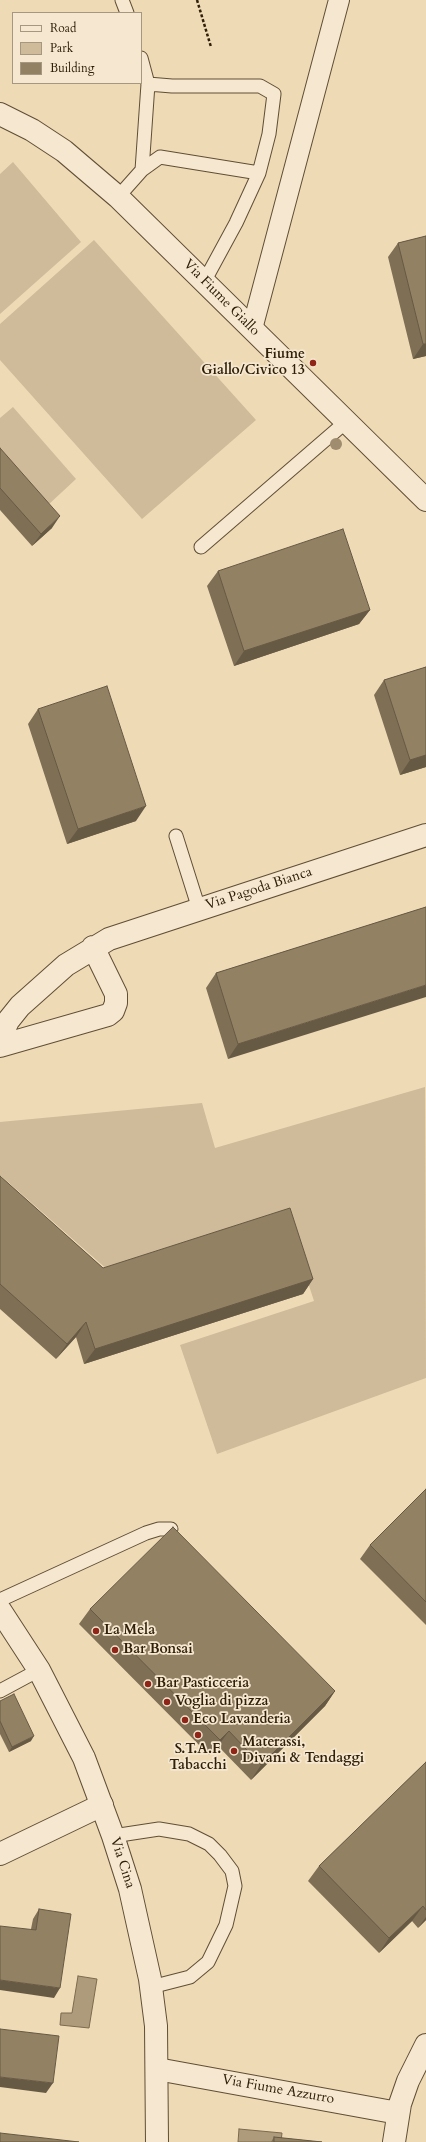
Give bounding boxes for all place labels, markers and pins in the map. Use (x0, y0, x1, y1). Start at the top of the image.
place label: Fiume Giallo/Civico 13 (201, 347, 305, 380)
marker: Fiume Giallo/Civico 13 (308, 358, 318, 368)
place label: La Mela (104, 1623, 155, 1639)
marker: La Mela (91, 1626, 101, 1636)
place label: Bar Bonsai (123, 1642, 193, 1658)
marker: Bar Bonsai (110, 1645, 120, 1655)
place label: Bar Pasticceria (156, 1676, 249, 1692)
marker: Bar Pasticceria (143, 1679, 153, 1689)
place label: Voglia di pizza (175, 1694, 268, 1710)
marker: Voglia di pizza (162, 1697, 172, 1707)
place label: Eco Lavanderia (193, 1712, 291, 1728)
marker: Eco Lavanderia (180, 1715, 190, 1725)
marker: S.T.A.F. Tabacchi (193, 1730, 203, 1740)
place label: Materassi, Divani & Tendaggi (242, 1735, 364, 1768)
place label: S.T.A.F. Tabacchi (169, 1742, 227, 1774)
marker: Materassi, Divani & Tendaggi (229, 1746, 239, 1756)

